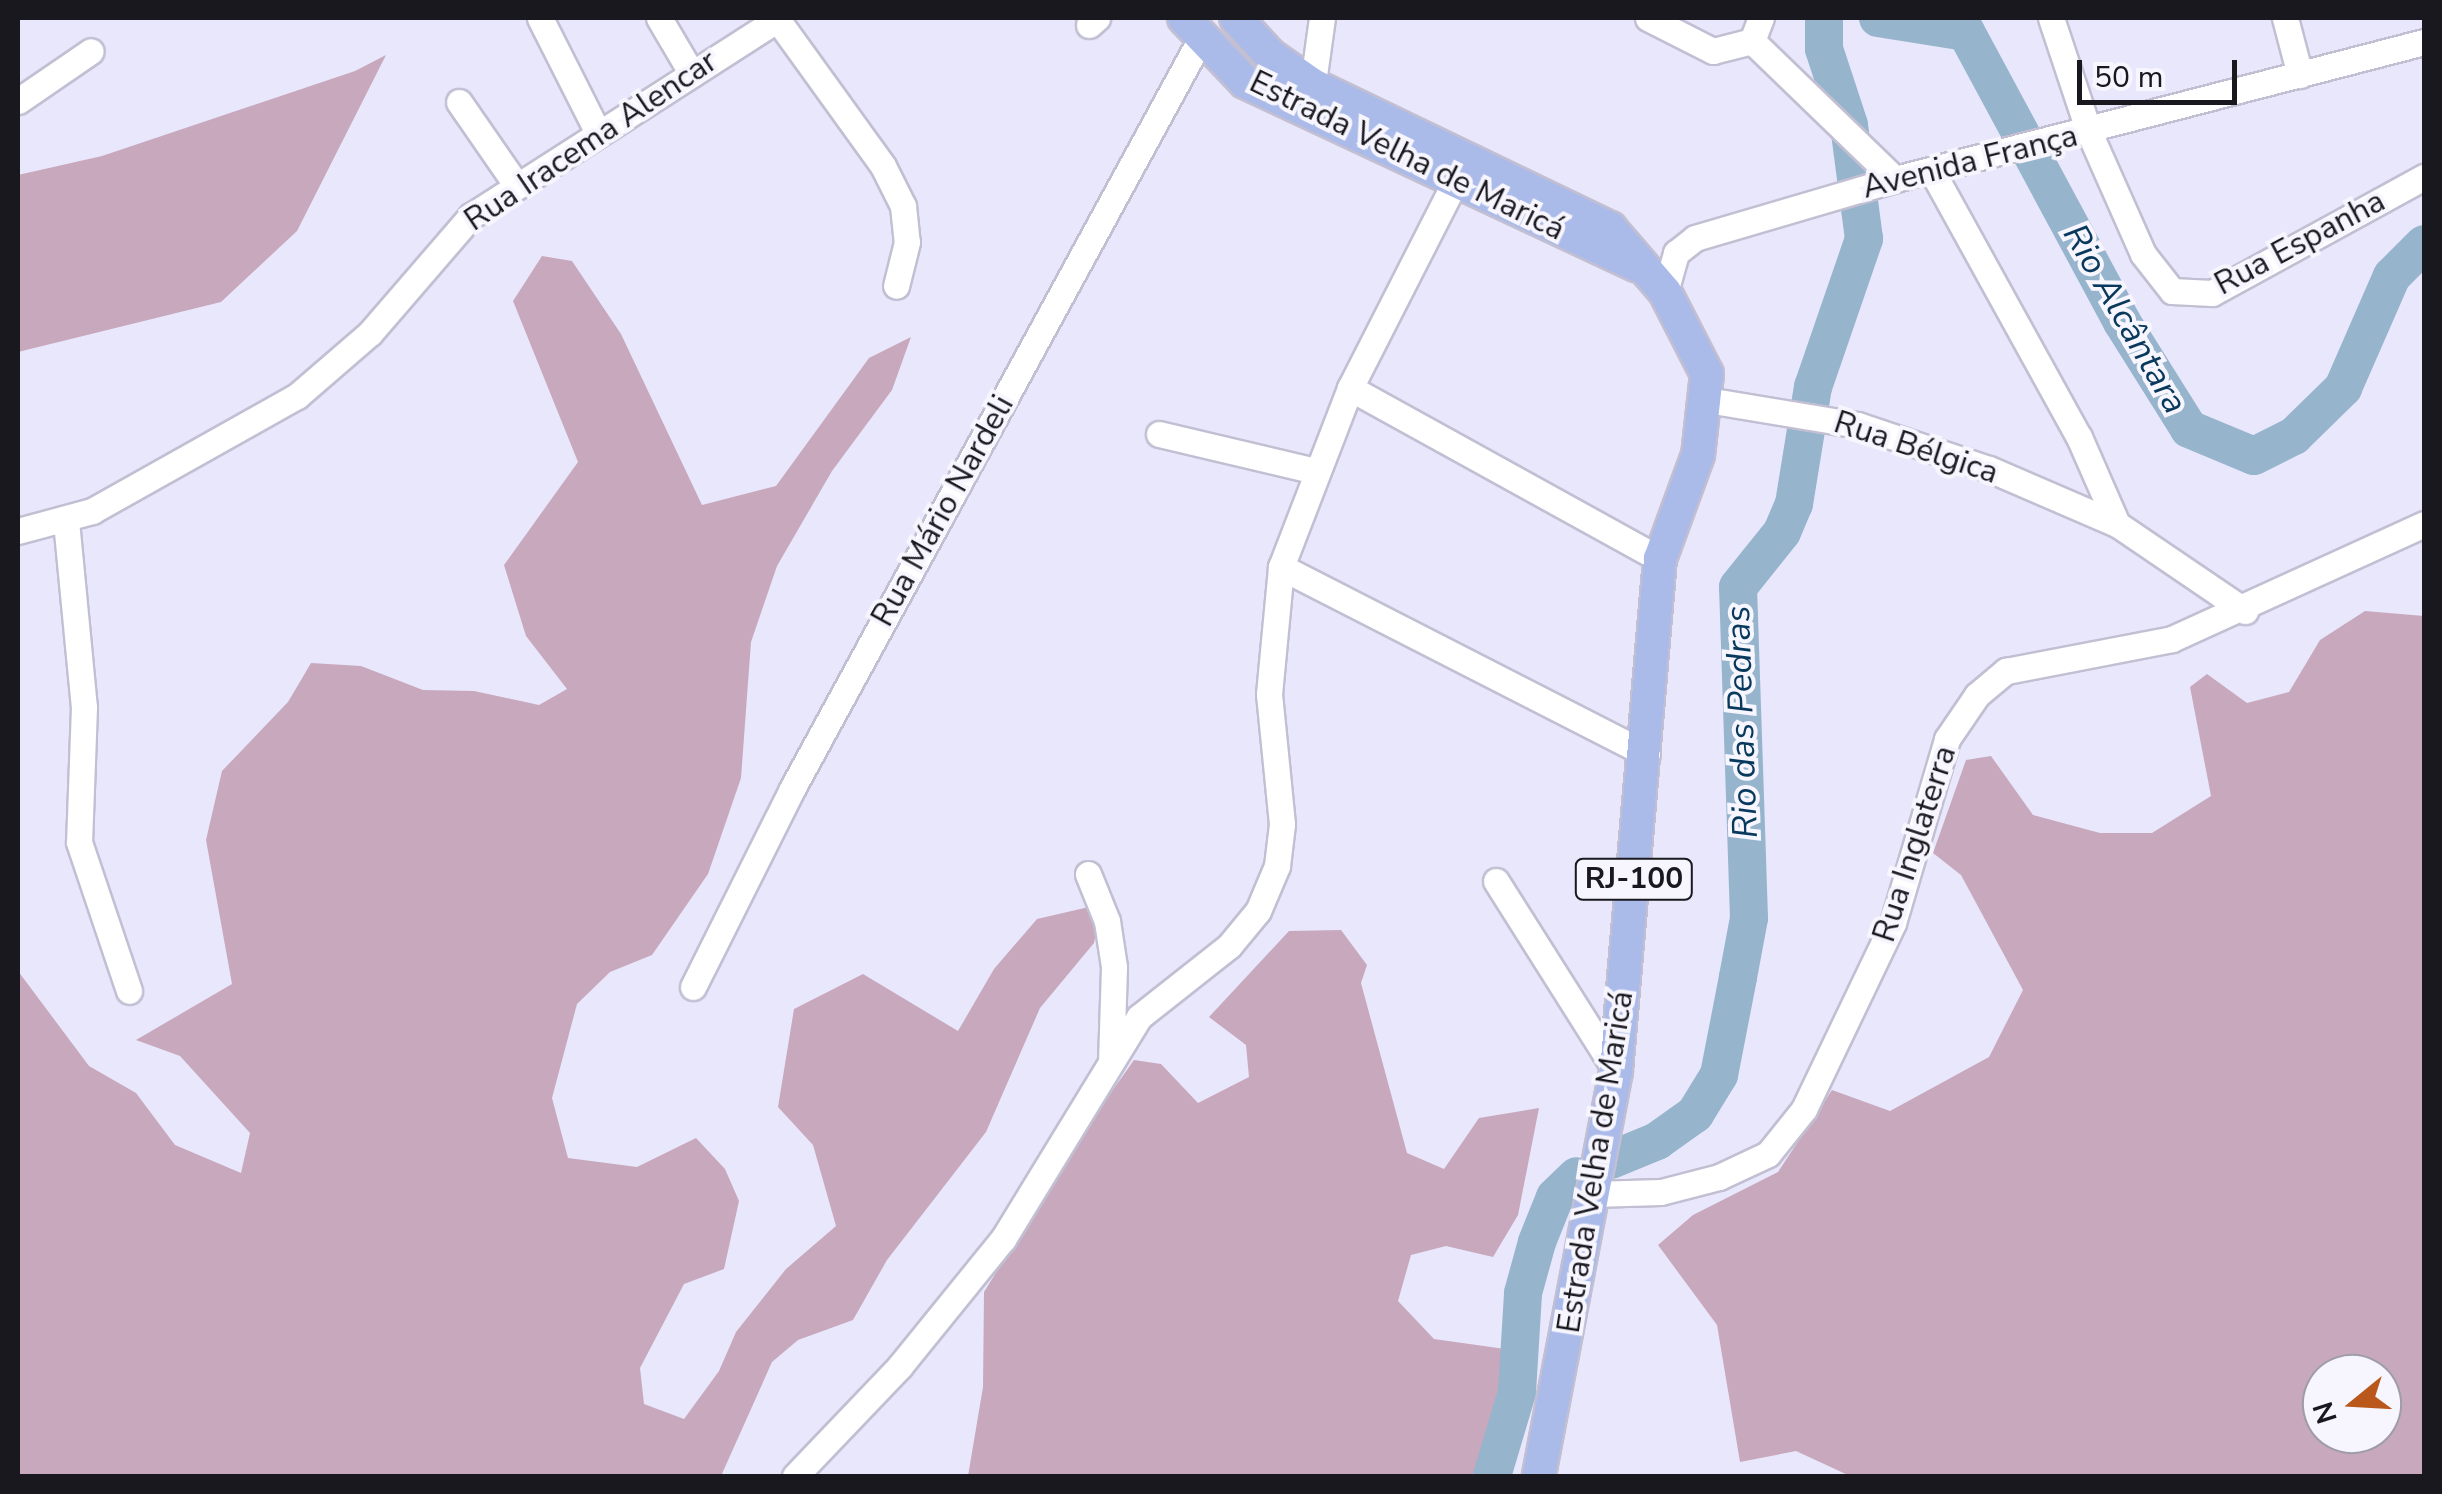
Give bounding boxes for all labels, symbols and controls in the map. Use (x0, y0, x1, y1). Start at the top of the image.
scale bar (2082, 40, 2242, 102)
street label: Rua Iracema Alencar (458, 42, 724, 240)
text: 50 m (2094, 57, 2163, 98)
street label: Estrada Velha de Maricá (1243, 63, 1571, 249)
street label: Avenida França (1858, 117, 2082, 207)
street label: Rua Espanha (2208, 182, 2392, 304)
water label: Rio Alcântara (2054, 217, 2196, 421)
street label: Rua Mário Nardeli (864, 389, 1022, 633)
street label: Rua Bélgica (1829, 403, 2003, 493)
water label: Rio das Pedras (1717, 605, 1767, 839)
street label: Rua Inglaterra (1865, 741, 1965, 947)
road number: RJ-100 (1574, 854, 1694, 904)
street label: Estrada Velha de Maricá (1550, 988, 1642, 1336)
north arrow (2302, 1354, 2402, 1454)
text: N (2304, 1397, 2347, 1428)

